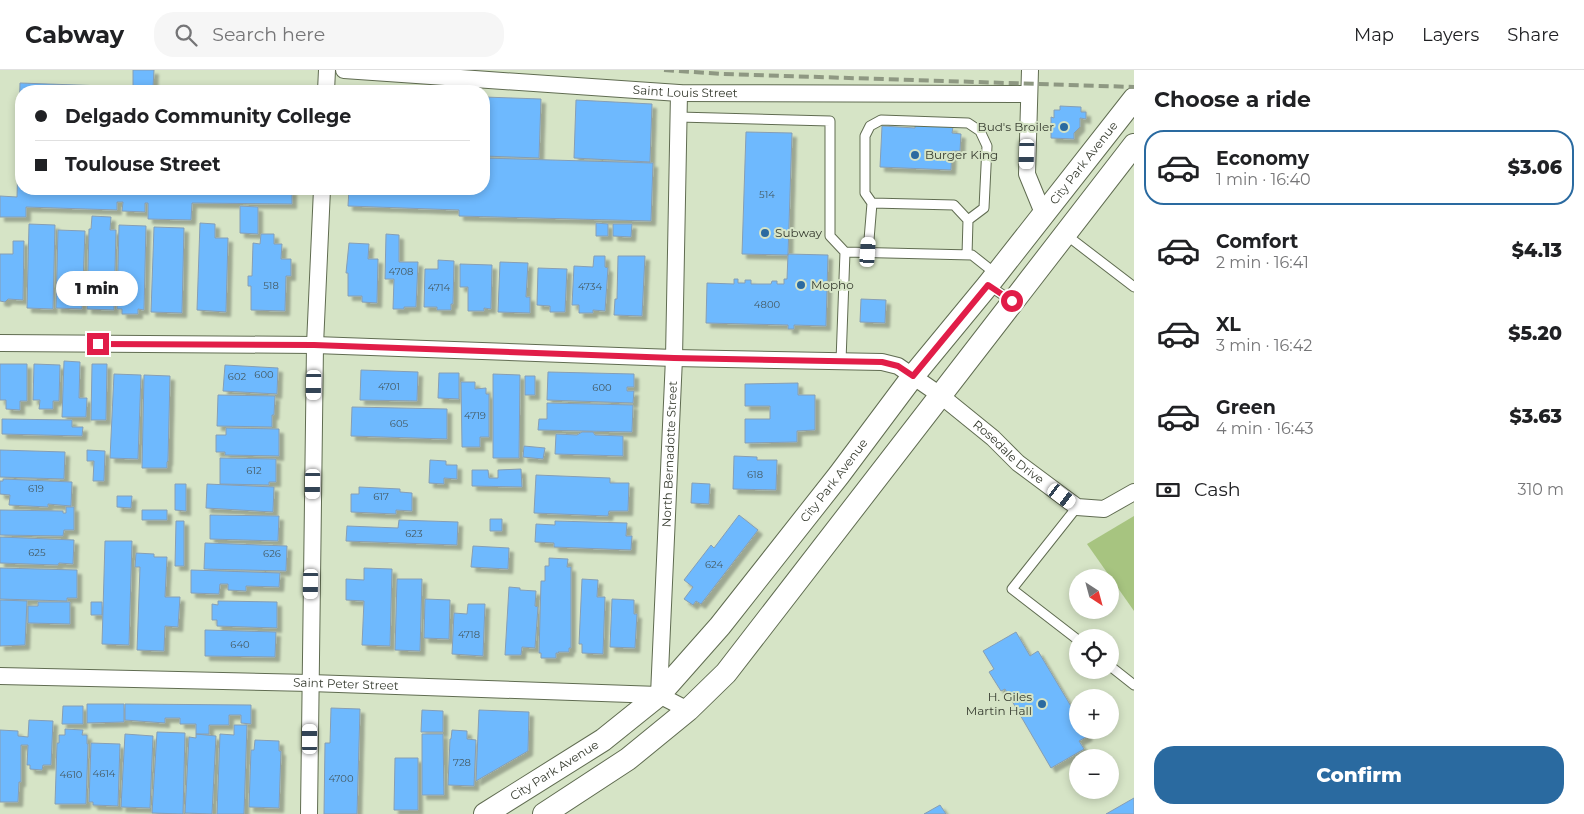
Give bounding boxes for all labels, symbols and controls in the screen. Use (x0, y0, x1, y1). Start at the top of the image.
search box (154, 12, 504, 57)
text: Cabway (25, 20, 124, 49)
icon: search (172, 21, 200, 49)
text: Search here (212, 23, 325, 46)
text: Map (1354, 24, 1394, 46)
text: Layers (1422, 24, 1479, 46)
text: Share (1507, 24, 1559, 46)
street label: Saint Louis Street (632, 82, 738, 100)
text: Choose a ride (1154, 86, 1311, 113)
text: Delgado Community College (65, 105, 351, 128)
street label: City Park Avenue (1046, 118, 1121, 207)
place label: Bud's Broiler (978, 119, 1054, 134)
marker: Bud's Broiler (1058, 121, 1070, 133)
car (1018, 139, 1035, 169)
icon: car (1156, 145, 1201, 190)
place label: Burger King (925, 147, 998, 162)
text: Economy (1216, 147, 1309, 170)
marker: Burger King (909, 149, 921, 161)
text: Toulouse Street (65, 153, 221, 176)
text: $3.06 (1508, 156, 1562, 179)
text: 1 min · 16:40 (1216, 170, 1311, 189)
house number: 514 (759, 188, 775, 201)
place label: Subway (775, 225, 823, 240)
marker: Subway (759, 227, 771, 239)
icon: car (1156, 228, 1201, 273)
text: Comfort (1216, 230, 1298, 253)
car (859, 237, 876, 267)
text: $4.13 (1512, 239, 1562, 262)
text: 2 min · 16:41 (1216, 253, 1309, 272)
house number: 4708 (389, 265, 413, 278)
callout: 1 min (57, 272, 139, 306)
place label: Mopho (811, 277, 854, 292)
text: 1 min (75, 279, 119, 298)
house number: 518 (263, 279, 279, 292)
marker: Mopho (795, 279, 807, 291)
house number: 4734 (578, 280, 602, 293)
house number: 4714 (428, 281, 451, 294)
route start (1001, 290, 1023, 312)
house number: 4800 (754, 298, 781, 311)
icon: car (1156, 311, 1201, 356)
text: XL (1216, 313, 1241, 336)
text: $5.20 (1508, 322, 1562, 345)
route end (87, 333, 109, 355)
text: 3 min · 16:42 (1216, 336, 1312, 355)
house number: 600 (254, 368, 274, 381)
house number: 602 (228, 370, 247, 383)
car (306, 370, 321, 400)
house number: 4701 (378, 380, 400, 393)
house number: 600 (592, 381, 612, 394)
street label: North Bernadotte Street (658, 381, 680, 528)
icon: car (1156, 394, 1201, 439)
text: Green (1216, 396, 1276, 419)
text: $3.63 (1509, 405, 1562, 428)
house number: 4719 (464, 409, 486, 422)
house number: 605 (390, 417, 409, 430)
street label: Rosedale Drive (970, 417, 1047, 487)
text: 4 min · 16:43 (1216, 419, 1314, 438)
street label: City Park Avenue (797, 435, 871, 525)
house number: 612 (246, 464, 262, 477)
house number: 618 (747, 468, 763, 481)
car (305, 469, 320, 499)
icon: cash (1154, 476, 1182, 504)
text: Cash (1194, 478, 1241, 501)
text: 310 m (1517, 480, 1564, 499)
car (1045, 481, 1078, 511)
house number: 619 (28, 482, 44, 495)
house number: 617 (373, 490, 389, 503)
house number: 623 (405, 527, 423, 540)
house number: 625 (28, 546, 46, 559)
house number: 626 (263, 547, 281, 560)
house number: 624 (705, 558, 723, 571)
car (303, 569, 318, 599)
north arrow (1069, 569, 1119, 619)
map controls (1069, 569, 1119, 799)
house number: 4718 (458, 628, 480, 641)
button: locate (1069, 629, 1119, 679)
house number: 640 (230, 638, 250, 651)
street label: Saint Peter Street (293, 675, 399, 693)
place label: H. Giles Martin Hall (966, 689, 1032, 718)
button: + (1069, 689, 1119, 739)
marker: H. Giles Martin Hall (1036, 698, 1048, 710)
car (302, 724, 317, 754)
street label: City Park Avenue (507, 737, 601, 803)
button: Confirm (1154, 746, 1564, 804)
button: − (1069, 749, 1119, 799)
house number: 728 (453, 756, 471, 769)
house number: 4614 (93, 767, 116, 780)
house number: 4610 (60, 768, 83, 781)
house number: 4700 (328, 772, 354, 785)

